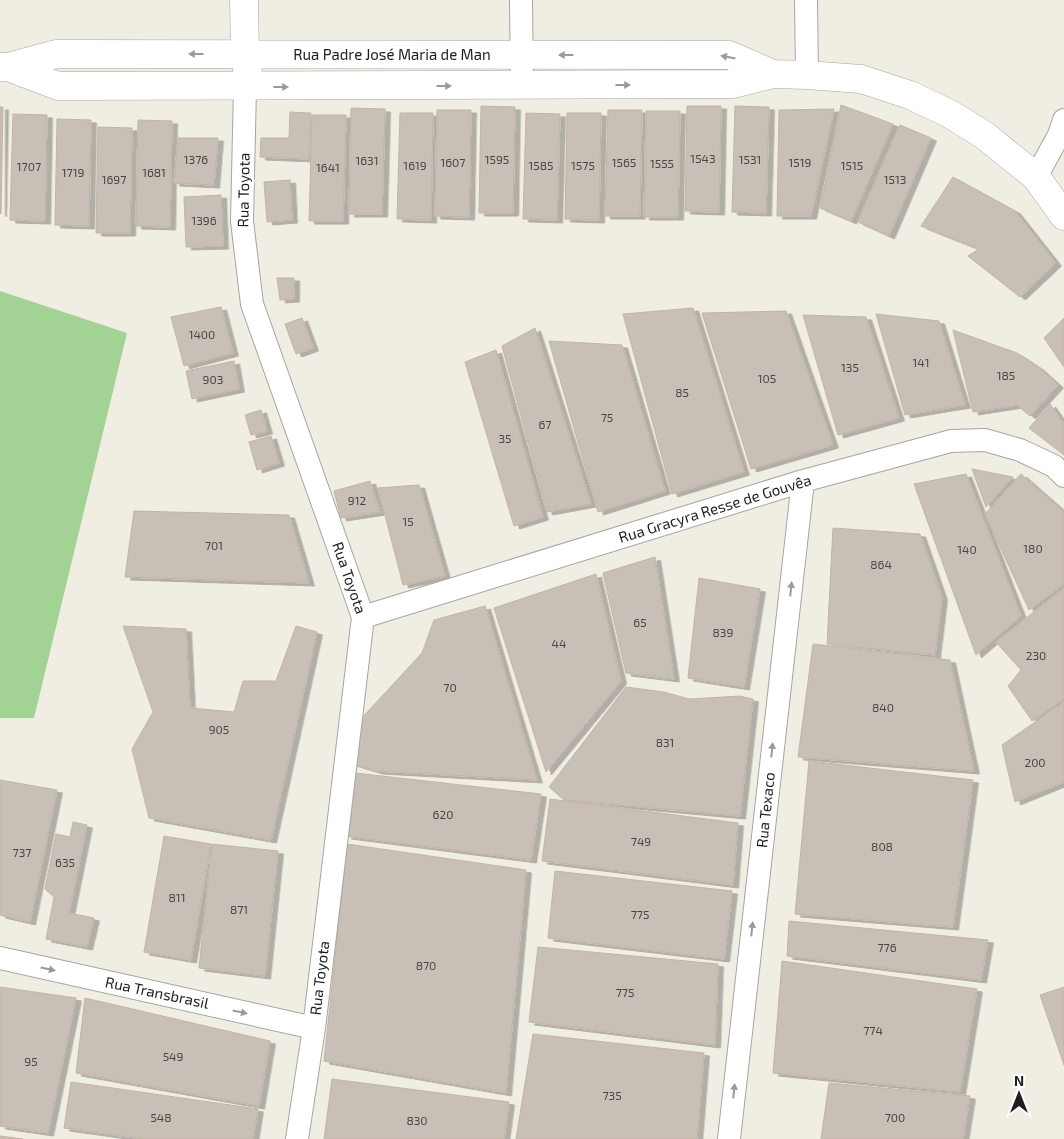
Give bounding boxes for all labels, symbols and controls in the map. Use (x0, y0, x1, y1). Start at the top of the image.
street label: Rua Padre José Maria de Man (293, 45, 491, 63)
one-way arrow (188, 50, 204, 58)
one-way arrow (557, 51, 573, 59)
one-way arrow (719, 52, 735, 60)
one-way arrow (616, 81, 632, 89)
one-way arrow (436, 82, 452, 90)
one-way arrow (273, 83, 289, 91)
house number: 1543 (690, 151, 716, 165)
house number: 1376 (184, 152, 208, 166)
street label: Rua Toyota (233, 152, 253, 228)
house number: 1595 (485, 152, 509, 166)
house number: 1531 (739, 152, 761, 166)
house number: 1631 (355, 153, 379, 167)
house number: 1607 (440, 155, 466, 169)
house number: 1565 (612, 155, 636, 169)
house number: 1519 (789, 155, 812, 169)
house number: 1555 (650, 156, 674, 170)
house number: 1619 (403, 158, 427, 172)
house number: 1585 (529, 158, 553, 172)
house number: 1575 (571, 158, 595, 172)
house number: 1515 (841, 158, 863, 172)
house number: 1707 (17, 159, 41, 173)
house number: 1641 (316, 160, 340, 174)
house number: 1719 (62, 165, 84, 179)
house number: 1681 (142, 165, 166, 179)
house number: 1697 (102, 172, 126, 186)
house number: 1513 (884, 172, 906, 186)
house number: 1396 (191, 213, 217, 227)
house number: 1400 (189, 327, 215, 341)
house number: 141 (913, 355, 929, 369)
house number: 135 (841, 360, 859, 374)
house number: 185 (997, 368, 1015, 382)
house number: 105 (758, 371, 776, 385)
house number: 903 (203, 372, 223, 386)
house number: 85 (675, 385, 689, 399)
house number: 75 (601, 410, 613, 424)
house number: 67 (538, 417, 552, 431)
house number: 35 (498, 431, 512, 445)
street label: Rua Gracyra Resse de Gouvêa (616, 470, 813, 546)
house number: 912 (348, 493, 366, 507)
house number: 15 (402, 514, 414, 528)
house number: 701 (205, 538, 223, 552)
street label: Rua Toyota (329, 539, 371, 616)
house number: 180 (1023, 541, 1043, 555)
house number: 140 (957, 542, 977, 556)
house number: 864 (870, 557, 892, 571)
one-way arrow (787, 580, 795, 596)
house number: 65 (633, 615, 647, 629)
house number: 839 (713, 625, 734, 639)
house number: 44 (552, 636, 566, 650)
house number: 230 (1026, 648, 1046, 662)
house number: 70 (443, 680, 457, 694)
house number: 840 (872, 700, 894, 714)
house number: 905 (209, 722, 229, 736)
house number: 831 (656, 735, 674, 749)
one-way arrow (769, 742, 777, 758)
house number: 200 (1024, 755, 1046, 769)
street label: Rua Texaco (752, 771, 778, 849)
house number: 620 (433, 807, 453, 821)
house number: 749 (631, 834, 651, 848)
house number: 808 (871, 839, 893, 853)
house number: 737 (13, 845, 31, 859)
house number: 635 (55, 855, 75, 869)
house number: 811 (169, 890, 185, 904)
house number: 871 (230, 902, 248, 916)
house number: 775 (631, 907, 649, 921)
one-way arrow (748, 921, 756, 937)
street label: Rua Toyota (306, 940, 332, 1016)
house number: 776 (877, 940, 897, 954)
house number: 870 (416, 958, 436, 972)
one-way arrow (40, 965, 55, 973)
street label: Rua Transbrasil (104, 972, 211, 1012)
house number: 775 (616, 985, 634, 999)
one-way arrow (233, 1008, 248, 1016)
house number: 774 (863, 1023, 883, 1037)
house number: 549 (163, 1049, 183, 1063)
house number: 95 (24, 1054, 38, 1068)
north arrow (994, 1069, 1044, 1119)
text: N (1014, 1072, 1024, 1089)
one-way arrow (730, 1082, 738, 1098)
house number: 735 (602, 1088, 622, 1102)
house number: 548 (150, 1110, 172, 1124)
house number: 700 (885, 1110, 905, 1124)
house number: 830 (406, 1113, 428, 1127)

